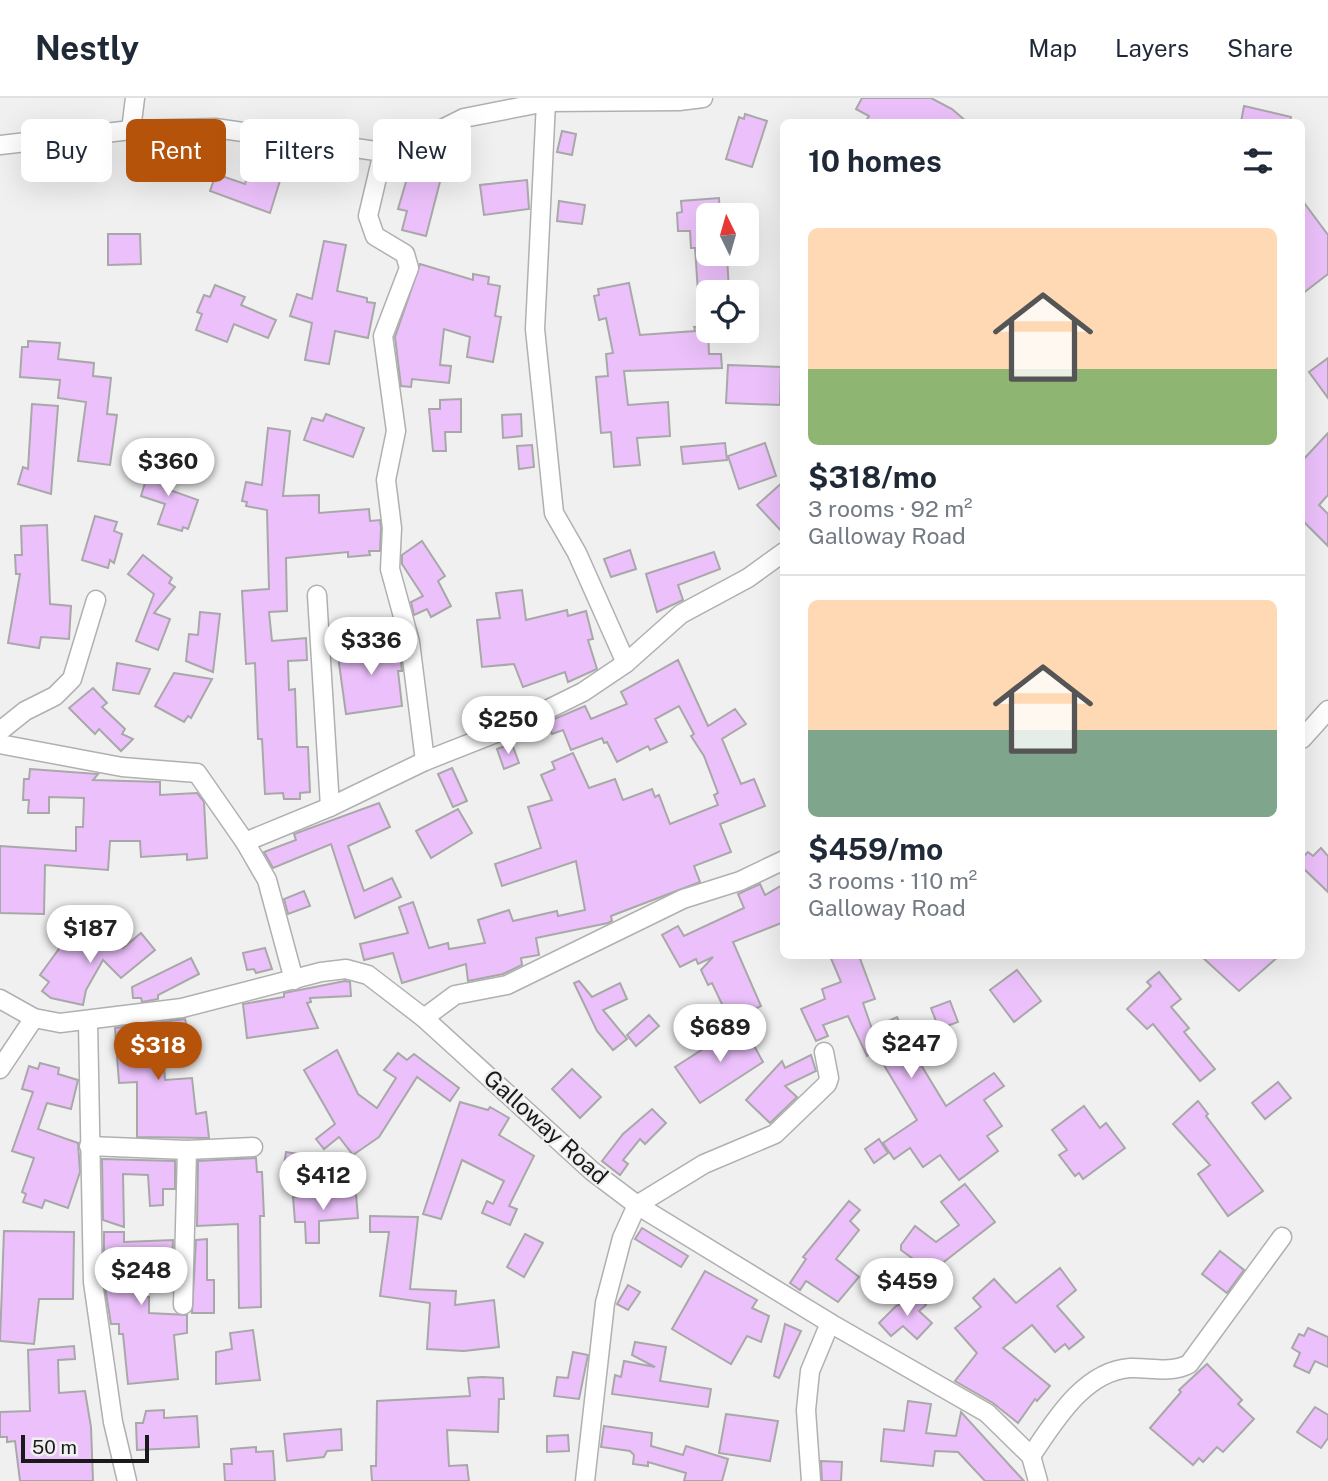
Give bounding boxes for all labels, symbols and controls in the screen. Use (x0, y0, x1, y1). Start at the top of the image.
text: Nestly (35, 29, 139, 67)
text: Map (1028, 34, 1077, 62)
text: Layers (1115, 34, 1189, 62)
text: Share (1227, 34, 1293, 62)
chip: Buy (21, 119, 112, 182)
chip: Rent (126, 119, 226, 182)
chip: Filters (240, 119, 359, 182)
chip: New (373, 119, 471, 182)
icon: filters (1239, 142, 1277, 180)
text: 10 homes (808, 143, 942, 179)
north arrow (696, 203, 760, 266)
map controls (696, 203, 759, 343)
icon: home (980, 274, 1106, 400)
button: locate (696, 280, 759, 343)
pin: $360 (127, 438, 209, 498)
text: $360 (138, 447, 198, 474)
text: $318/mo (808, 459, 937, 495)
text: 3 rooms · 92 m² (808, 495, 973, 522)
text: Galloway Road (808, 522, 966, 549)
pin: $336 (330, 618, 412, 677)
text: $336 (340, 626, 402, 653)
icon: home (980, 646, 1106, 772)
pin: $250 (467, 696, 549, 756)
text: $250 (478, 705, 538, 732)
text: $459/mo (808, 831, 943, 867)
text: 3 rooms · 110 m² (808, 867, 977, 894)
text: Galloway Road (808, 894, 966, 921)
pin: $187 (49, 906, 131, 965)
text: $187 (63, 914, 117, 941)
pin: $689 (679, 1004, 761, 1064)
text: $689 (689, 1013, 751, 1040)
pin: $247 (870, 1020, 952, 1080)
pin: $318 (117, 1023, 199, 1082)
text: $247 (881, 1029, 941, 1056)
text: $318 (130, 1031, 186, 1058)
street label: Galloway Road (479, 1064, 614, 1189)
pin: $412 (282, 1152, 364, 1212)
text: $412 (295, 1161, 351, 1188)
pin: $248 (100, 1248, 182, 1307)
text: $248 (111, 1256, 171, 1283)
pin: $459 (866, 1258, 948, 1318)
text: $459 (876, 1267, 938, 1294)
scale bar (21, 1432, 149, 1464)
text: 50 m (32, 1436, 77, 1458)

